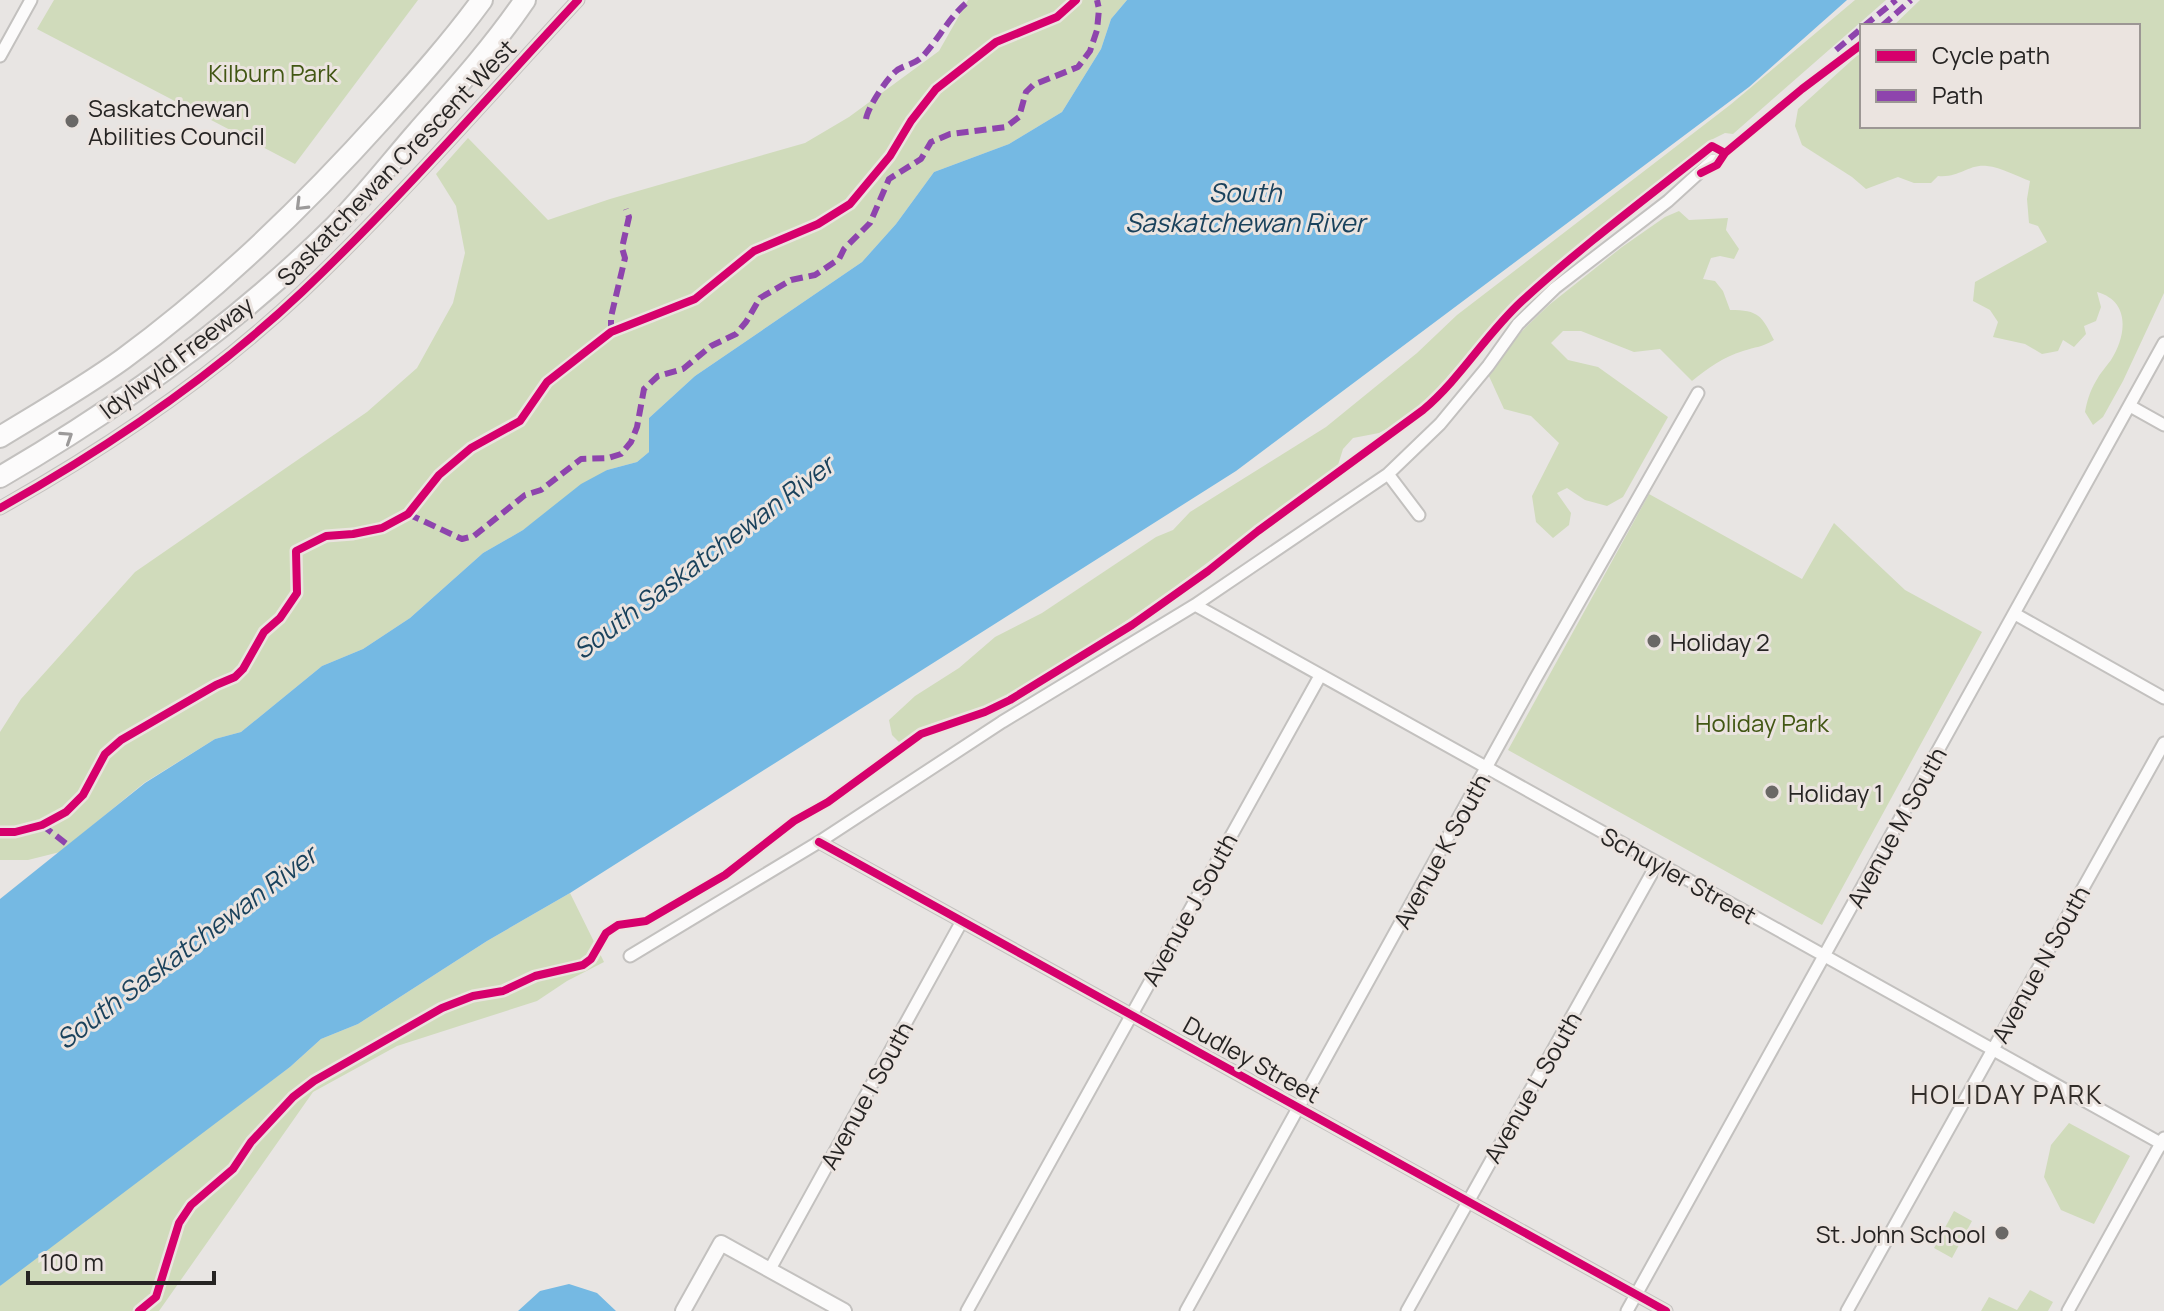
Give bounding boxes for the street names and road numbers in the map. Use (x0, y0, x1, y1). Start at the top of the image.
street label: Saskatchewan Crescent West (269, 31, 523, 293)
street label: Idylwyld Freeway (92, 288, 260, 426)
street label: Avenue M South (1838, 741, 1954, 913)
street label: Avenue K South (1385, 767, 1497, 935)
street label: Schuyler Street (1595, 819, 1763, 931)
street label: Avenue J South (1133, 827, 1245, 991)
street label: Avenue N South (1983, 879, 2097, 1049)
street label: Avenue L South (1475, 1005, 1589, 1169)
street label: Dudley Street (1178, 1008, 1326, 1110)
street label: Avenue I South (812, 1015, 920, 1175)

